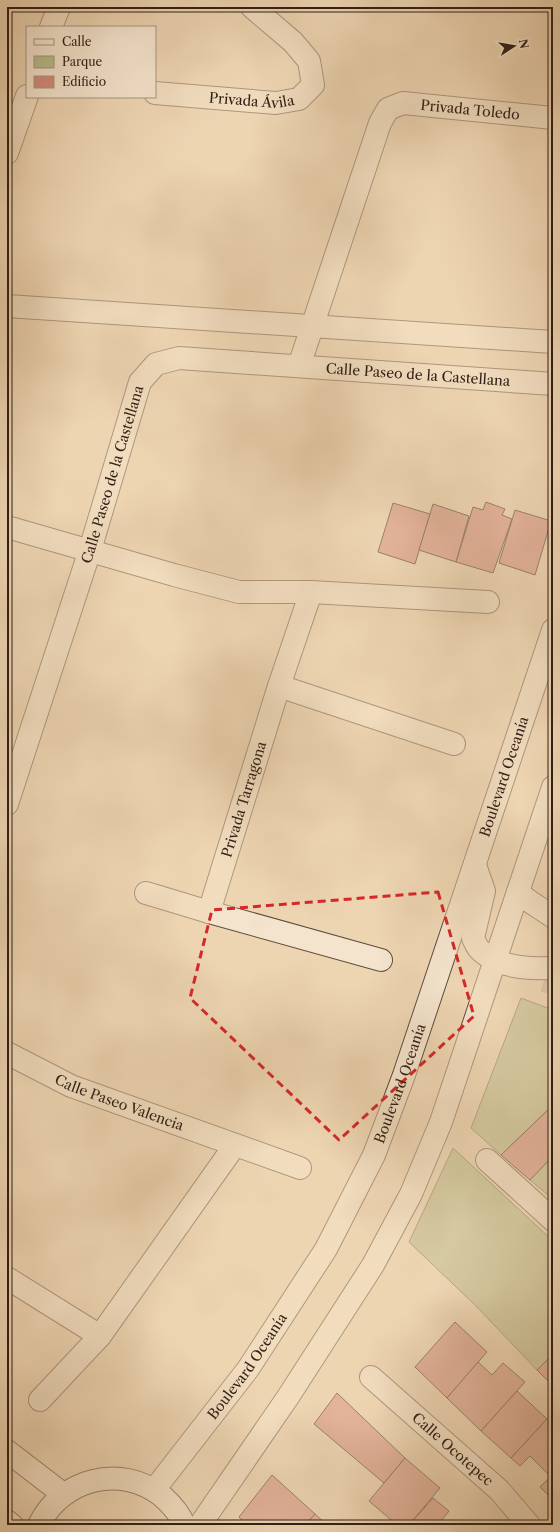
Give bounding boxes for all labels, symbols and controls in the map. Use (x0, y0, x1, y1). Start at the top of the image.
legend (26, 26, 156, 98)
north arrow (494, 26, 534, 66)
text: Calle (62, 34, 92, 49)
text: N (516, 38, 532, 50)
text: Parque (62, 54, 103, 69)
text: Edificio (62, 74, 106, 89)
street label: Privada Ávila (208, 88, 296, 112)
street label: Privada Toledo (420, 96, 521, 124)
street label: Calle Paseo de la Castellana (325, 359, 512, 390)
street label: Calle Paseo de la Castellana (77, 383, 148, 566)
street label: Boulevard Oceanía (475, 713, 533, 839)
street label: Privada Tarragona (217, 738, 271, 860)
street label: Boulevard Oceanía (370, 1021, 430, 1146)
street label: Calle Paseo Valencia (52, 1070, 187, 1135)
street label: Boulevard Oceanía (203, 1309, 291, 1423)
street label: Calle Ocotepec (408, 1409, 497, 1490)

